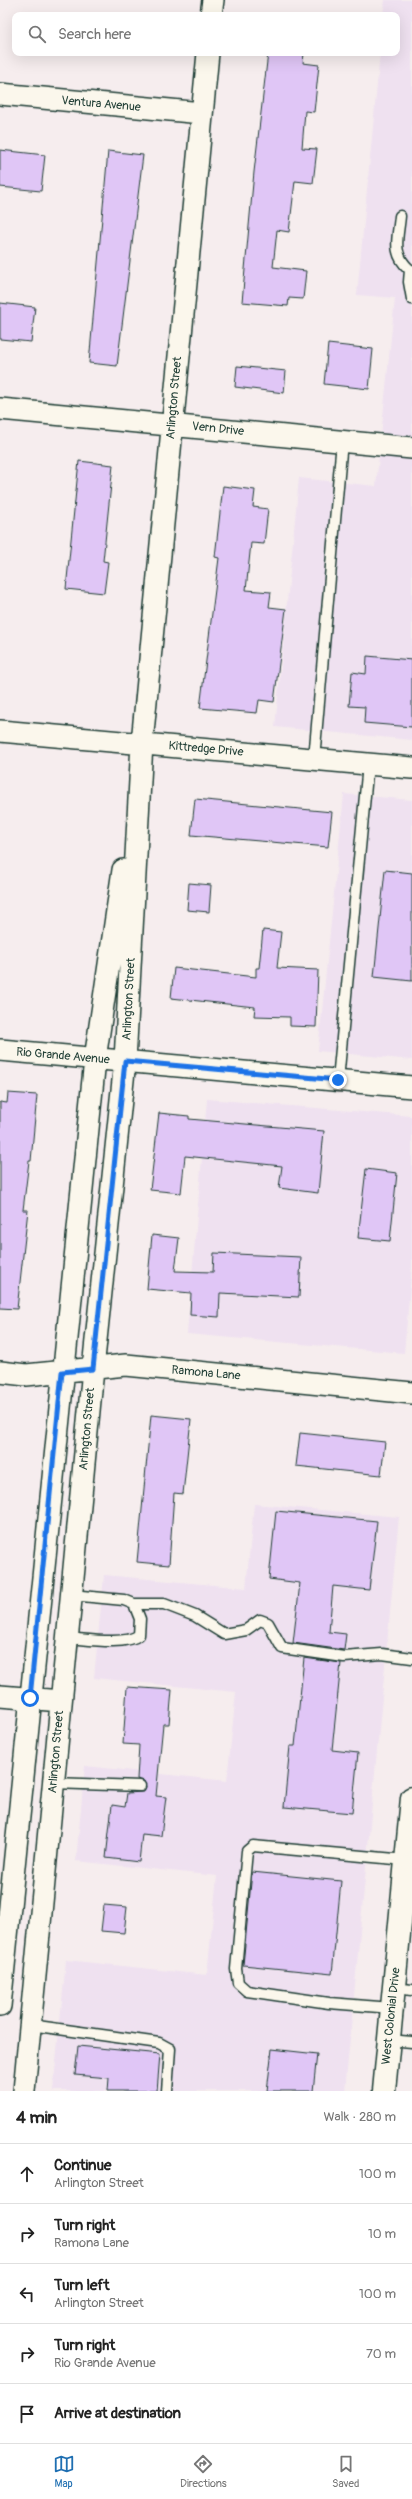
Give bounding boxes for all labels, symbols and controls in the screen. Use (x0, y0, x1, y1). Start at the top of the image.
search box (12, 12, 400, 56)
icon: search (26, 23, 48, 45)
text: Search here (58, 25, 131, 44)
street label: Ventura Avenue (61, 93, 141, 115)
street label: Arlington Street (163, 356, 185, 440)
street label: Vern Drive (191, 419, 245, 439)
street label: Kittredge Drive (168, 738, 244, 760)
street label: Arlington Street (119, 957, 139, 1041)
street label: Rio Grande Avenue (16, 1044, 110, 1068)
route end (329, 1071, 347, 1089)
street label: Ramona Lane (171, 1363, 241, 1383)
street label: Arlington Street (76, 1387, 98, 1471)
route start (21, 1689, 39, 1707)
street label: Arlington Street (45, 1710, 67, 1794)
street label: West Colonial Drive (378, 1967, 404, 2065)
text: 4 min (16, 2107, 57, 2128)
text: Walk · 280 m (323, 2109, 396, 2125)
text: Continue (54, 2156, 112, 2175)
icon: ahead (16, 2163, 38, 2185)
text: 100 m (359, 2166, 396, 2182)
text: Arlington Street (54, 2175, 144, 2191)
text: Turn right (54, 2216, 115, 2235)
icon: right (16, 2223, 38, 2245)
text: 10 m (368, 2226, 396, 2242)
text: Ramona Lane (54, 2235, 129, 2251)
text: Turn left (54, 2276, 110, 2295)
icon: left (16, 2283, 38, 2305)
text: 100 m (359, 2286, 396, 2302)
text: Arlington Street (54, 2295, 144, 2311)
text: Turn right (54, 2336, 115, 2355)
icon: right (16, 2343, 38, 2365)
text: 70 m (366, 2346, 396, 2362)
text: Rio Grande Avenue (54, 2355, 156, 2371)
icon: arrive (16, 2403, 38, 2425)
text: Arrive at destination (54, 2404, 181, 2423)
tab: Map (53, 2453, 75, 2490)
tab: Directions (180, 2453, 227, 2490)
tab: Saved (332, 2453, 359, 2490)

